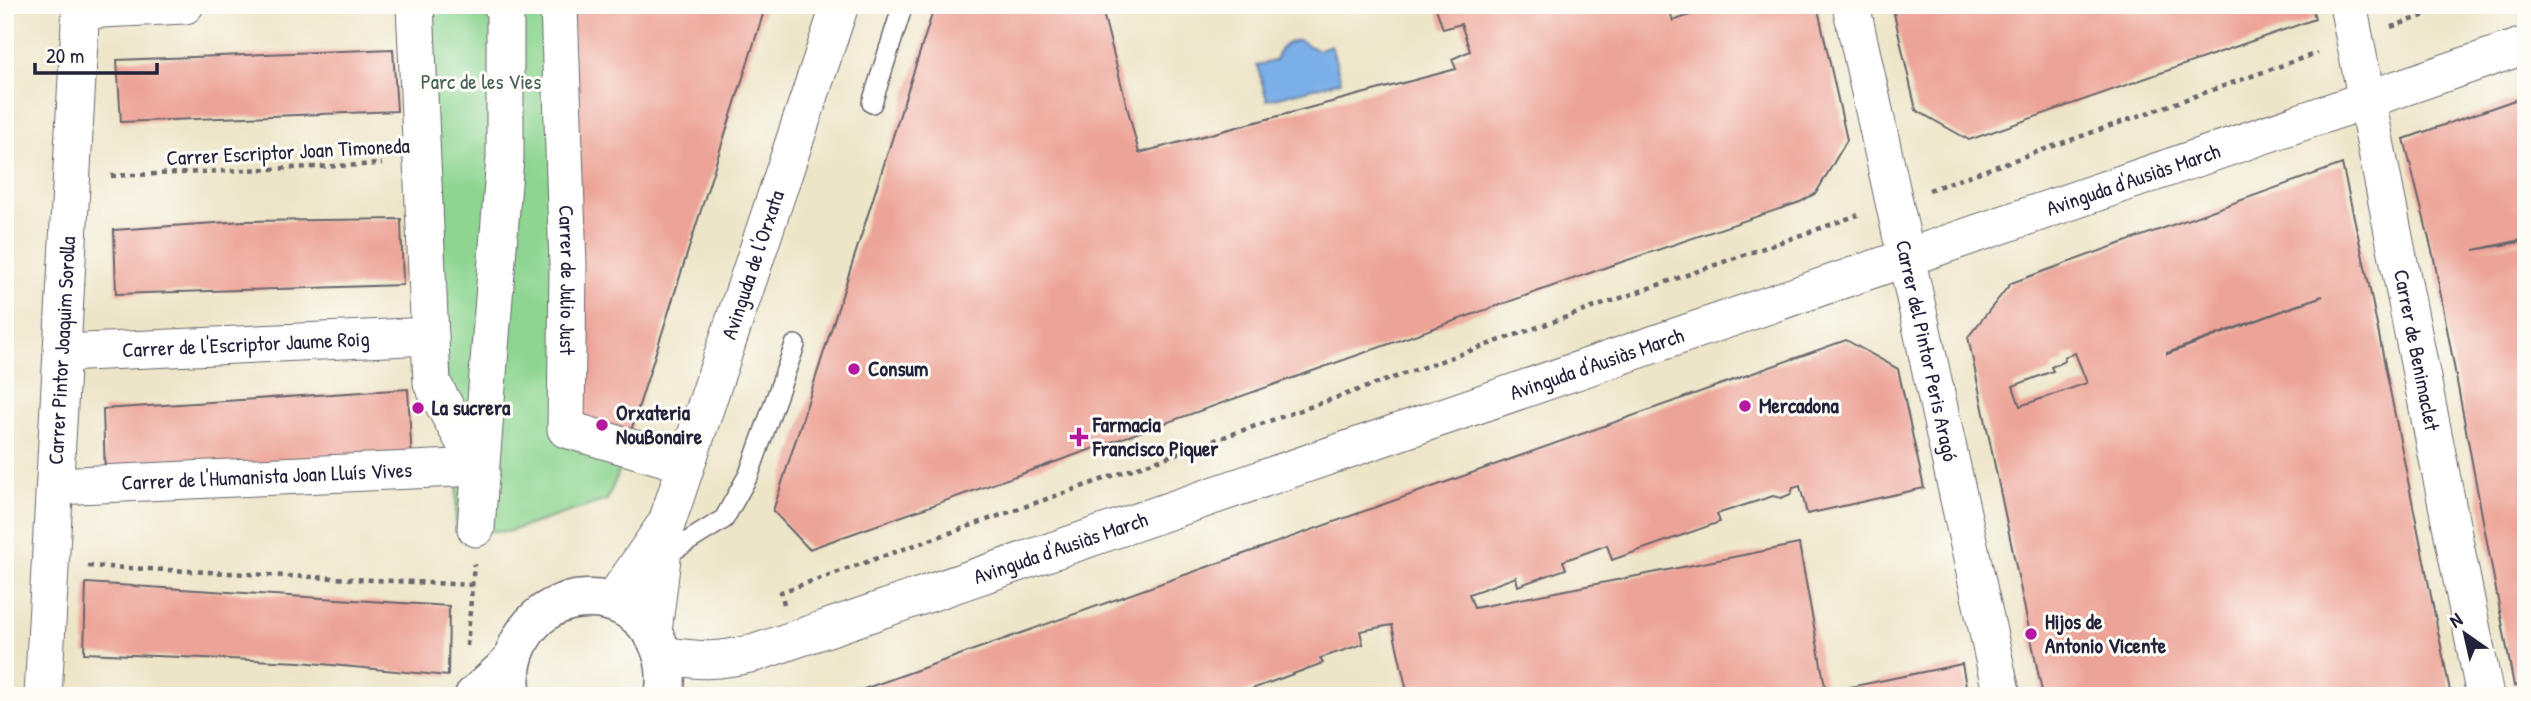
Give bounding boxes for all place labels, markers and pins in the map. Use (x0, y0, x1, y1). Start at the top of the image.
place label: Consum (868, 354, 928, 383)
marker: Consum (846, 361, 862, 377)
place label: Mercadona (1759, 391, 1839, 420)
place label: La sucrera (432, 393, 511, 422)
place label: Orxateria NouBonaire (616, 398, 703, 451)
marker: Mercadona (1737, 398, 1753, 414)
marker: La sucrera (410, 400, 426, 416)
place label: Farmacia Francisco Piquer (1092, 410, 1219, 464)
marker: Orxateria NouBonaire (594, 417, 610, 433)
marker: Farmacia Francisco Piquer (1071, 429, 1087, 445)
place label: Hijos de Antonio Vicente (2045, 607, 2167, 660)
marker: Hijos de Antonio Vicente (2023, 626, 2039, 642)

